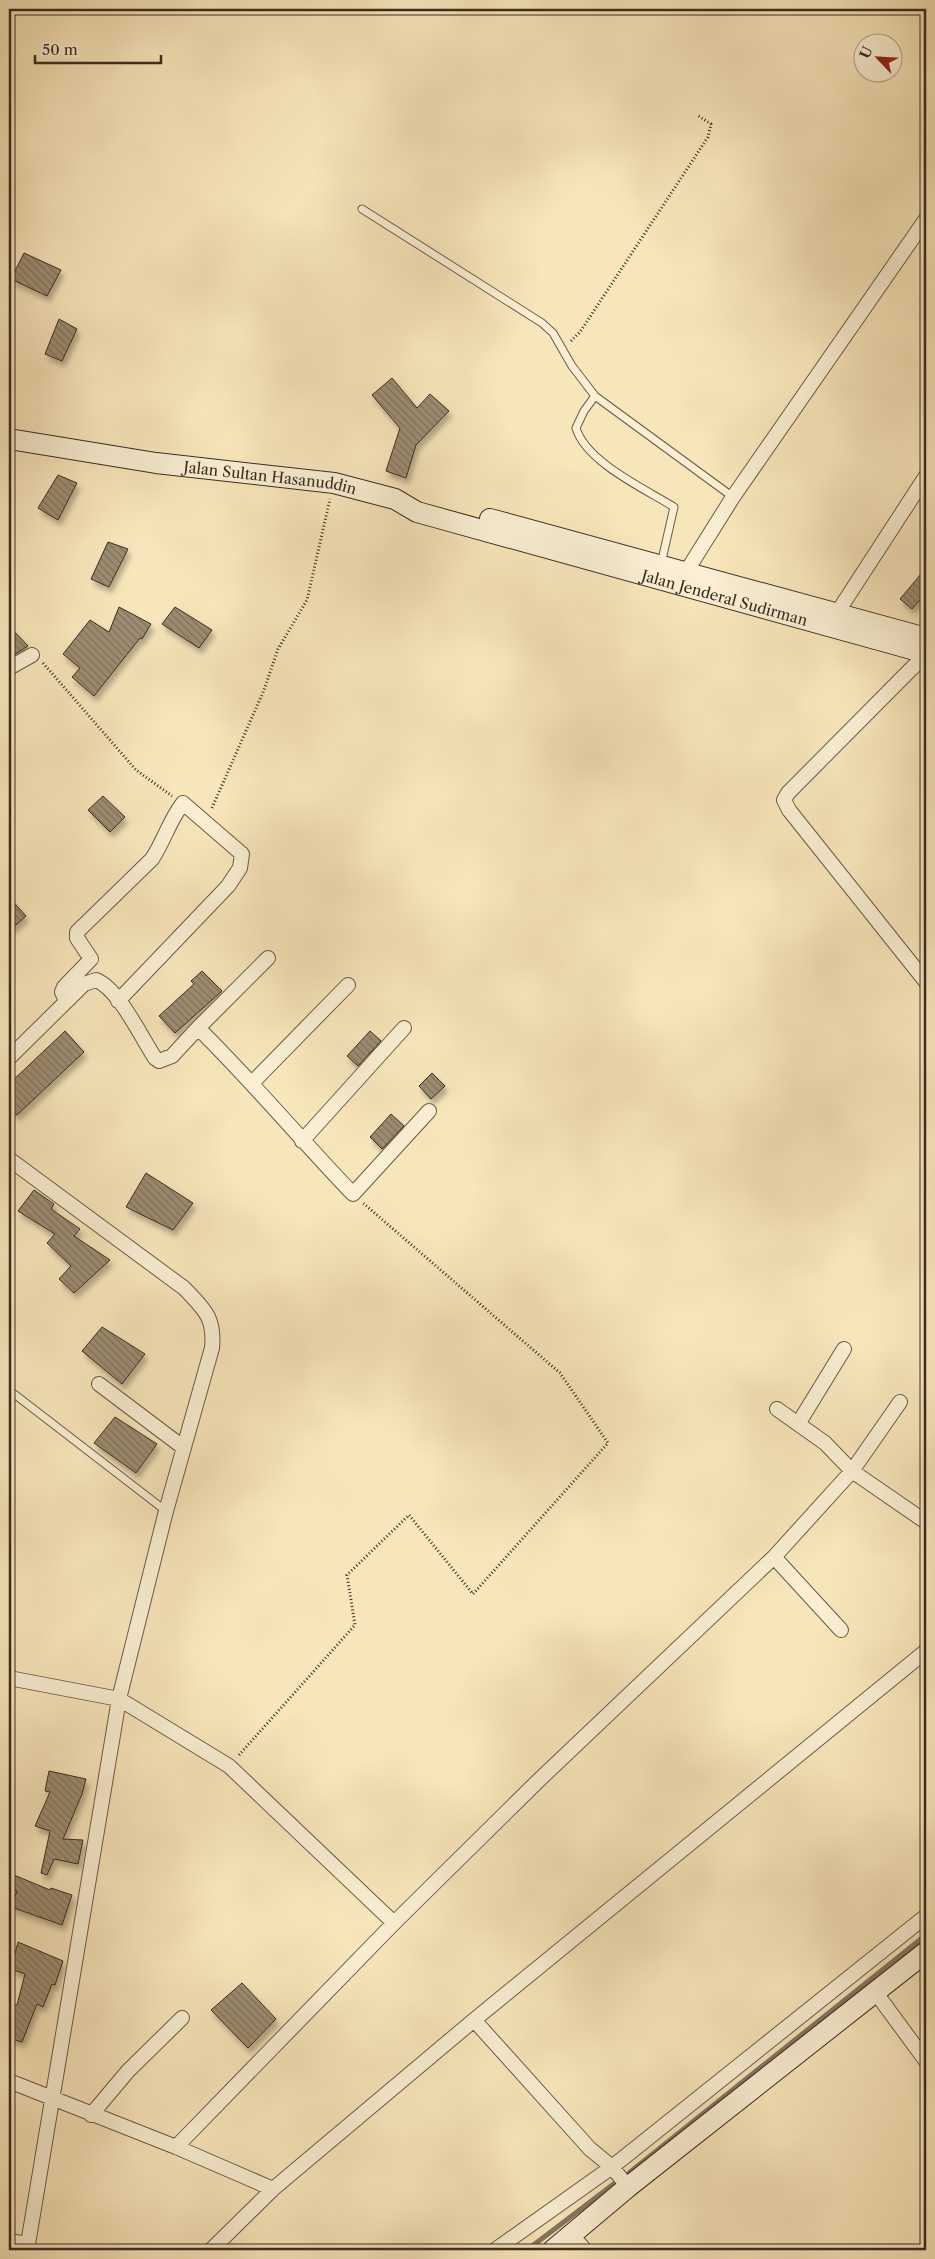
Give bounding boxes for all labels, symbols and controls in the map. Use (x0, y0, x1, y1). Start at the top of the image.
scale bar (35, 32, 161, 64)
north arrow (852, 32, 902, 82)
text: 50 m (42, 40, 78, 59)
text: U (856, 43, 877, 61)
street label: Jalan Sultan Hasanuddin (181, 456, 359, 498)
street label: Jalan Jenderal Sudirman (638, 565, 810, 629)

